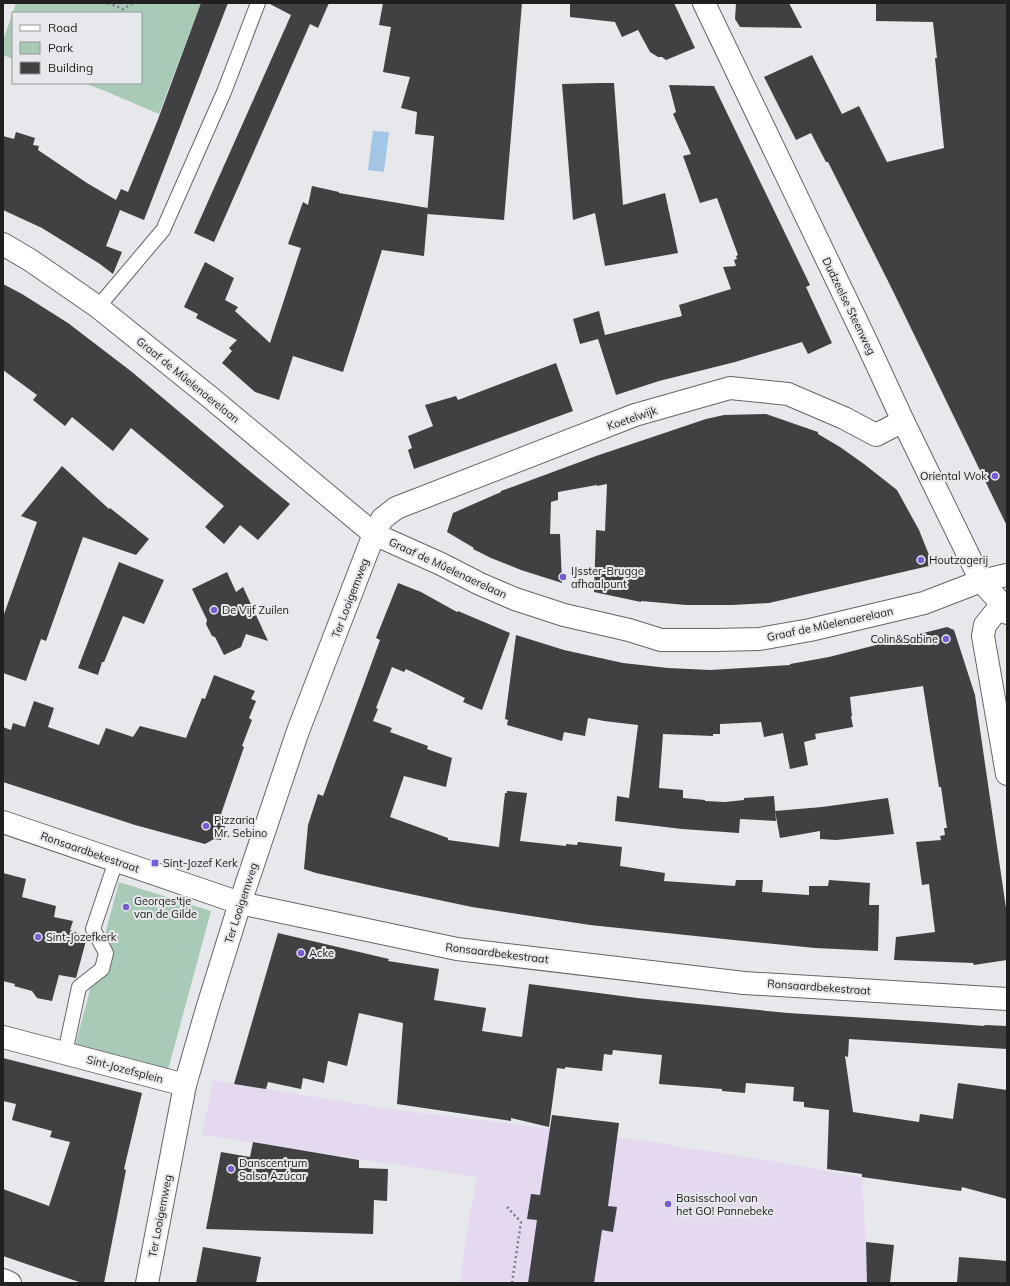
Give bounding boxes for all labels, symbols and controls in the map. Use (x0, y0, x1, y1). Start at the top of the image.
legend (12, 12, 142, 84)
text: Road (48, 20, 77, 35)
text: Park (48, 40, 74, 55)
text: Building (48, 60, 93, 75)
street label: Dudzeelse Steenweg (819, 255, 879, 357)
street label: Graaf de Mûelenaerelaan (134, 334, 242, 426)
street label: Koetelwijk (605, 403, 659, 433)
place label: Oriental Wok (920, 469, 987, 483)
marker: Oriental Wok (990, 471, 1000, 481)
street label: Graaf de Mûelenaerelaan (387, 534, 509, 602)
place label: Houtzagerij (929, 553, 988, 567)
marker: Houtzagerij (916, 555, 926, 565)
street label: Ter Looigemweg (328, 556, 372, 640)
place label: IJsster-Brugge afhaalpunt (571, 564, 644, 591)
marker: IJsster-Brugge afhaalpunt (558, 572, 568, 582)
place label: De Vijf Zuilen (222, 603, 289, 617)
street label: Graaf de Mûelenaerelaan (766, 604, 894, 644)
marker: De Vijf Zuilen (209, 605, 219, 615)
place label: Colin&Sabine (870, 632, 938, 646)
marker: Colin&Sabine (941, 634, 951, 644)
place label: Pizzaria Mr. Sebino (214, 813, 267, 840)
marker: Pizzaria Mr. Sebino (201, 821, 211, 831)
street label: Ronsaardbekestraat (39, 828, 141, 876)
place label: Sint-Jozef Kerk (163, 856, 238, 870)
marker: Sint-Jozef Kerk (150, 858, 160, 868)
street label: Ter Looigemweg (221, 861, 261, 945)
place label: Georges'tje van de Gilde (134, 894, 197, 921)
marker: Georges'tje van de Gilde (121, 902, 131, 912)
place label: Sint-Jozefkerk (46, 930, 117, 944)
marker: Sint-Jozefkerk (33, 932, 43, 942)
street label: Ronsaardbekestraat (445, 940, 549, 966)
place label: Acke (309, 946, 334, 960)
marker: Acke (296, 948, 306, 958)
street label: Ronsaardbekestraat (767, 976, 871, 998)
street label: Sint-Jozefsplein (85, 1052, 165, 1086)
place label: Danscentrum Salsa Azúcar (239, 1156, 307, 1183)
marker: Danscentrum Salsa Azúcar (226, 1164, 236, 1174)
street label: Ter Looigemweg (145, 1173, 175, 1259)
place label: Basisschool van het GO! Pannebeke (676, 1191, 774, 1218)
marker: Basisschool van het GO! Pannebeke (663, 1199, 673, 1209)

